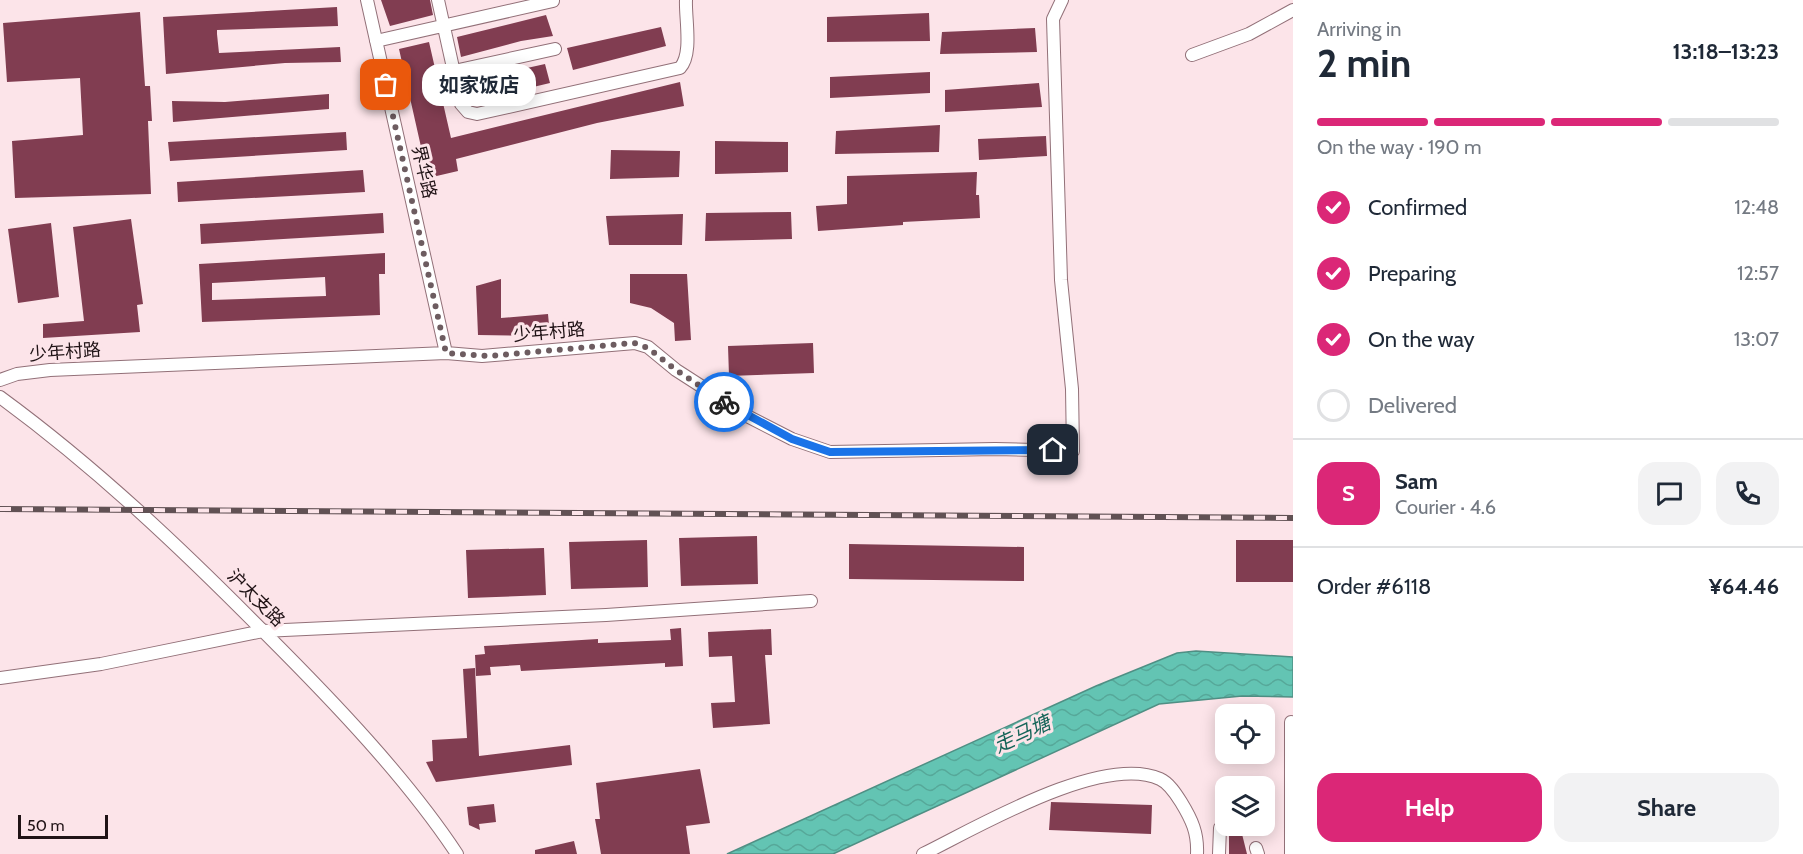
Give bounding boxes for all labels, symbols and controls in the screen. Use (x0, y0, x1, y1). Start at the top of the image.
text: Arriving in (1317, 17, 1401, 41)
text: 13:18–13:23 (1672, 38, 1779, 65)
text: 2 min (1317, 39, 1411, 87)
pin (360, 59, 411, 110)
callout: 如家饭店 (422, 64, 536, 106)
icon: bag (369, 68, 402, 101)
text: 如家饭店 (439, 73, 519, 97)
text: On the way · 190 m (1317, 135, 1482, 159)
street label: 界华路 (407, 143, 441, 201)
icon: check (1317, 191, 1350, 224)
text: Confirmed (1368, 194, 1467, 221)
text: 12:48 (1734, 195, 1779, 219)
icon: check (1317, 257, 1350, 290)
text: Preparing (1368, 260, 1456, 287)
text: 12:57 (1737, 261, 1779, 285)
street label: 少年村路 (512, 318, 586, 346)
icon: check (1317, 323, 1350, 356)
text: On the way (1368, 326, 1475, 353)
text: 13:07 (1734, 327, 1779, 351)
street label: 少年村路 (28, 339, 102, 365)
courier (694, 372, 754, 432)
icon: bike (708, 386, 741, 419)
text: Delivered (1368, 392, 1457, 419)
pin (1027, 424, 1078, 475)
icon: home (1036, 433, 1069, 466)
button: chat (1638, 462, 1701, 525)
button: phone (1716, 462, 1779, 525)
text: Sam (1395, 468, 1438, 495)
text: S (1342, 480, 1355, 507)
text: Courier · 4.6 (1395, 495, 1496, 519)
street label: 沪太支路 (223, 565, 289, 631)
text: Order #6118 (1317, 573, 1431, 600)
text: ¥64.46 (1709, 573, 1779, 600)
map controls (1215, 704, 1275, 836)
button: locate (1215, 704, 1275, 764)
water label: 走马塘 (990, 709, 1057, 758)
button: Help (1317, 773, 1542, 842)
button: Share (1554, 773, 1779, 842)
button: layers (1215, 776, 1275, 836)
scale bar (18, 812, 108, 840)
text: 50 m (27, 816, 64, 835)

